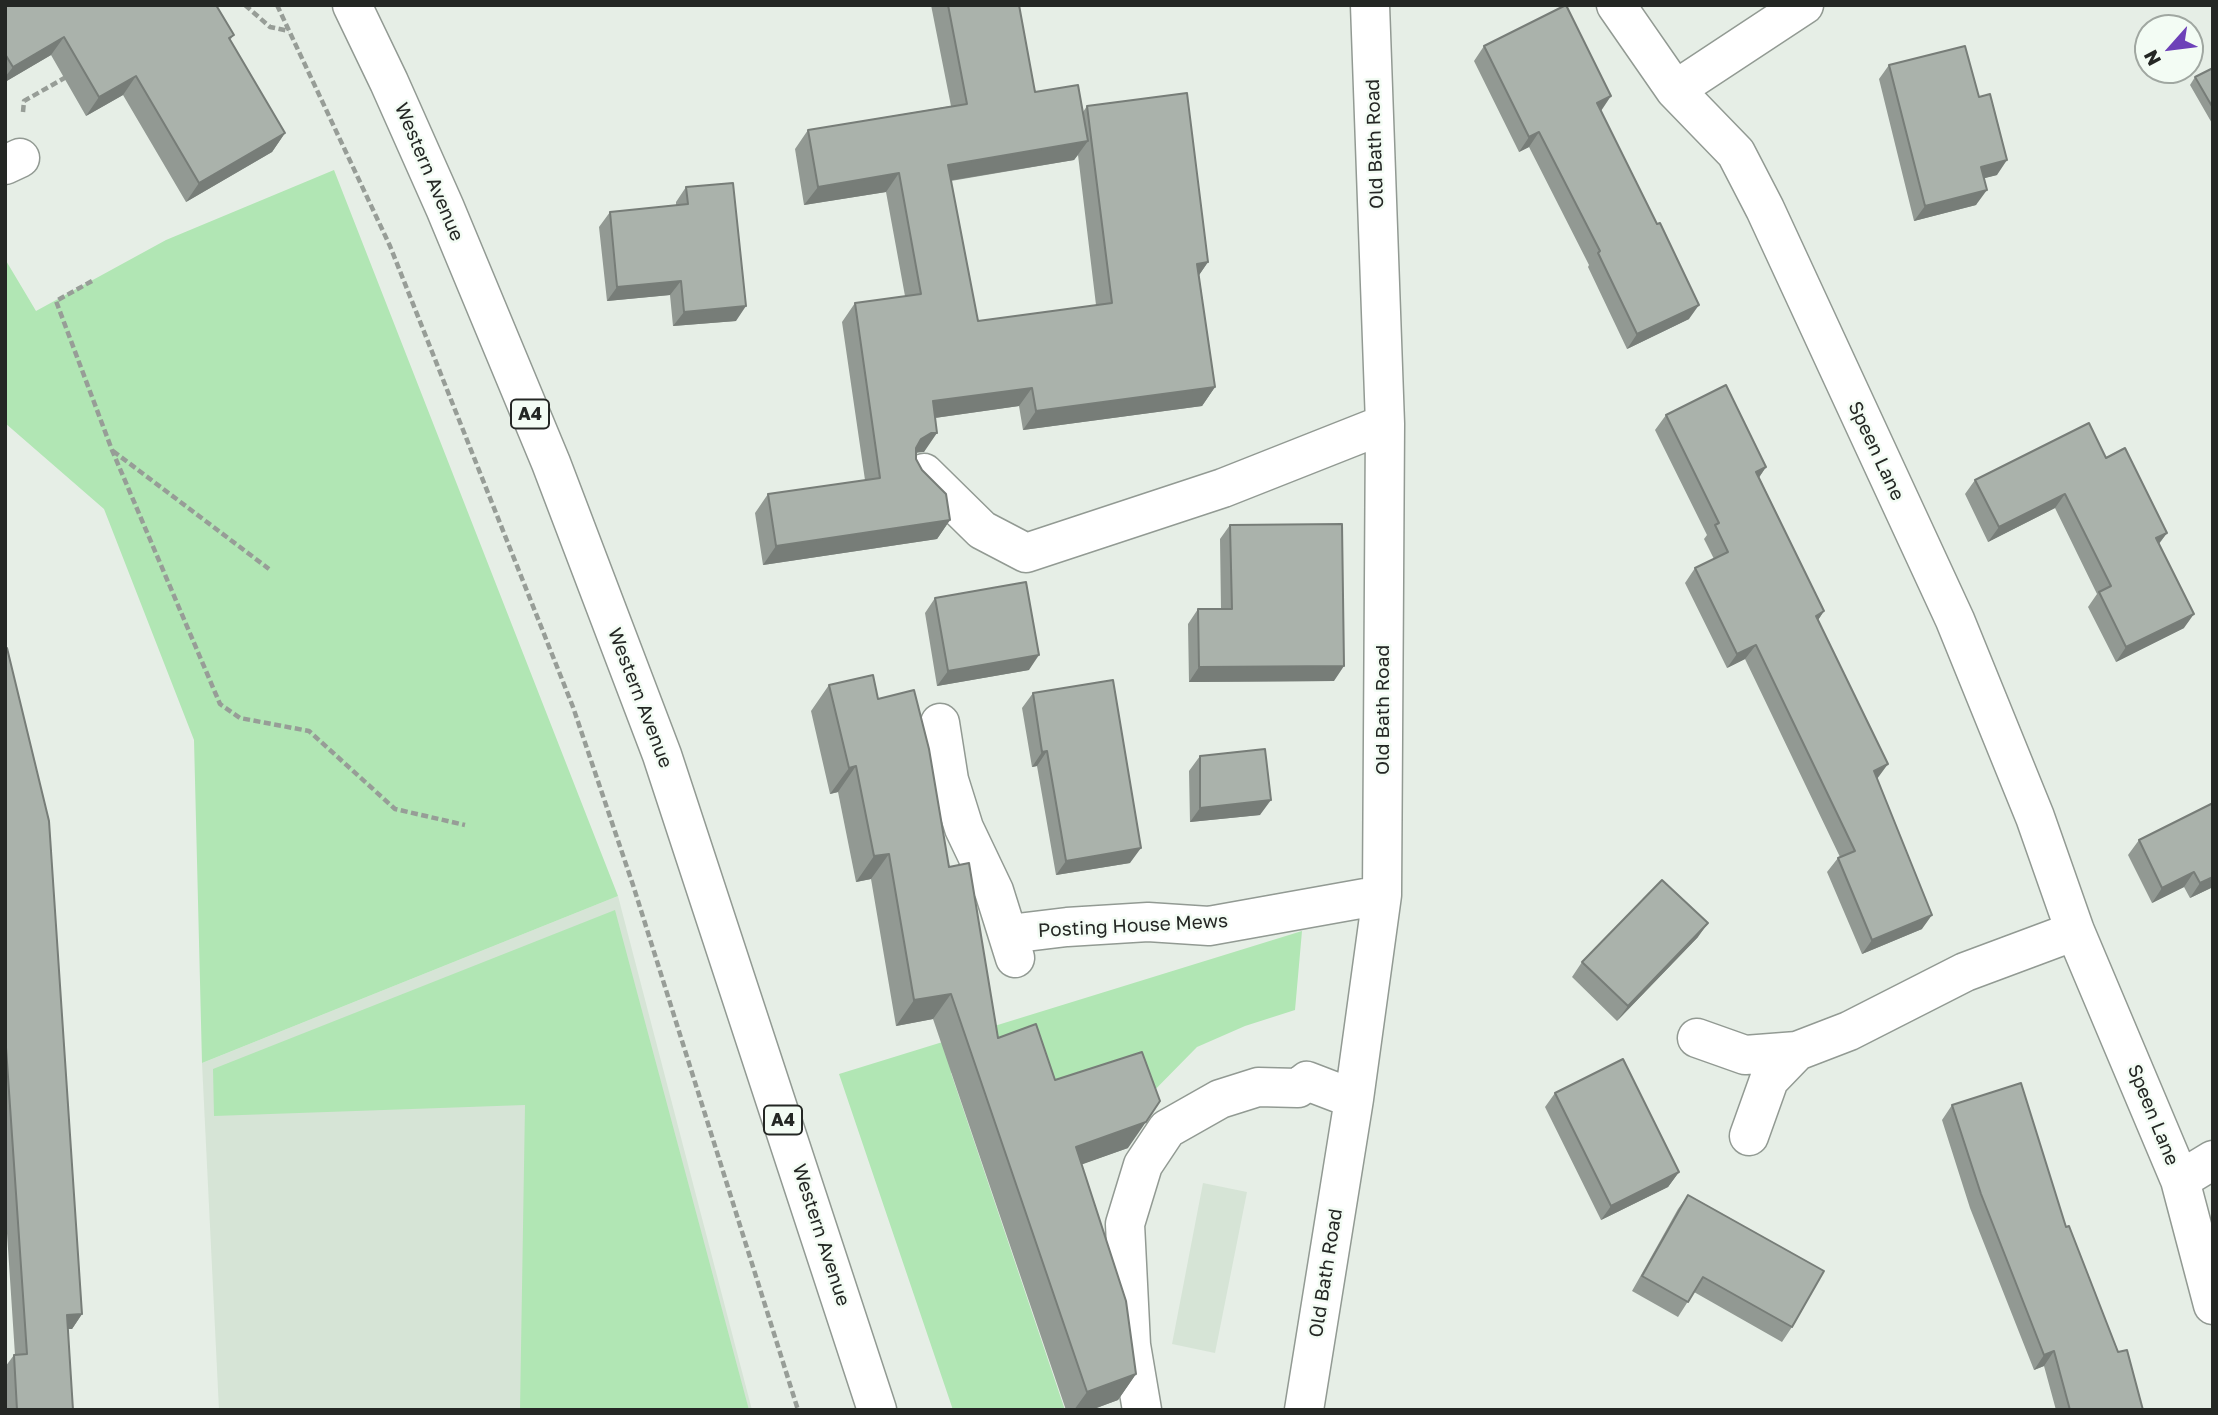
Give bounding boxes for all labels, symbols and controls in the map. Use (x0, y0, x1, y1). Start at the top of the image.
north arrow (2134, 14, 2204, 84)
text: N (2138, 46, 2165, 70)
street label: Old Bath Road (1361, 79, 1389, 209)
street label: Western Avenue (390, 99, 468, 245)
street label: Speen Lane (1843, 398, 1909, 504)
road number: A4 (511, 400, 549, 428)
street label: Western Avenue (603, 625, 677, 771)
street label: Old Bath Road (1372, 645, 1394, 775)
street label: Posting House Mews (1037, 910, 1229, 942)
street label: Speen Lane (2122, 1061, 2184, 1169)
road number: A4 (764, 1106, 802, 1134)
street label: Western Avenue (787, 1161, 855, 1309)
street label: Old Bath Road (1305, 1207, 1347, 1339)

